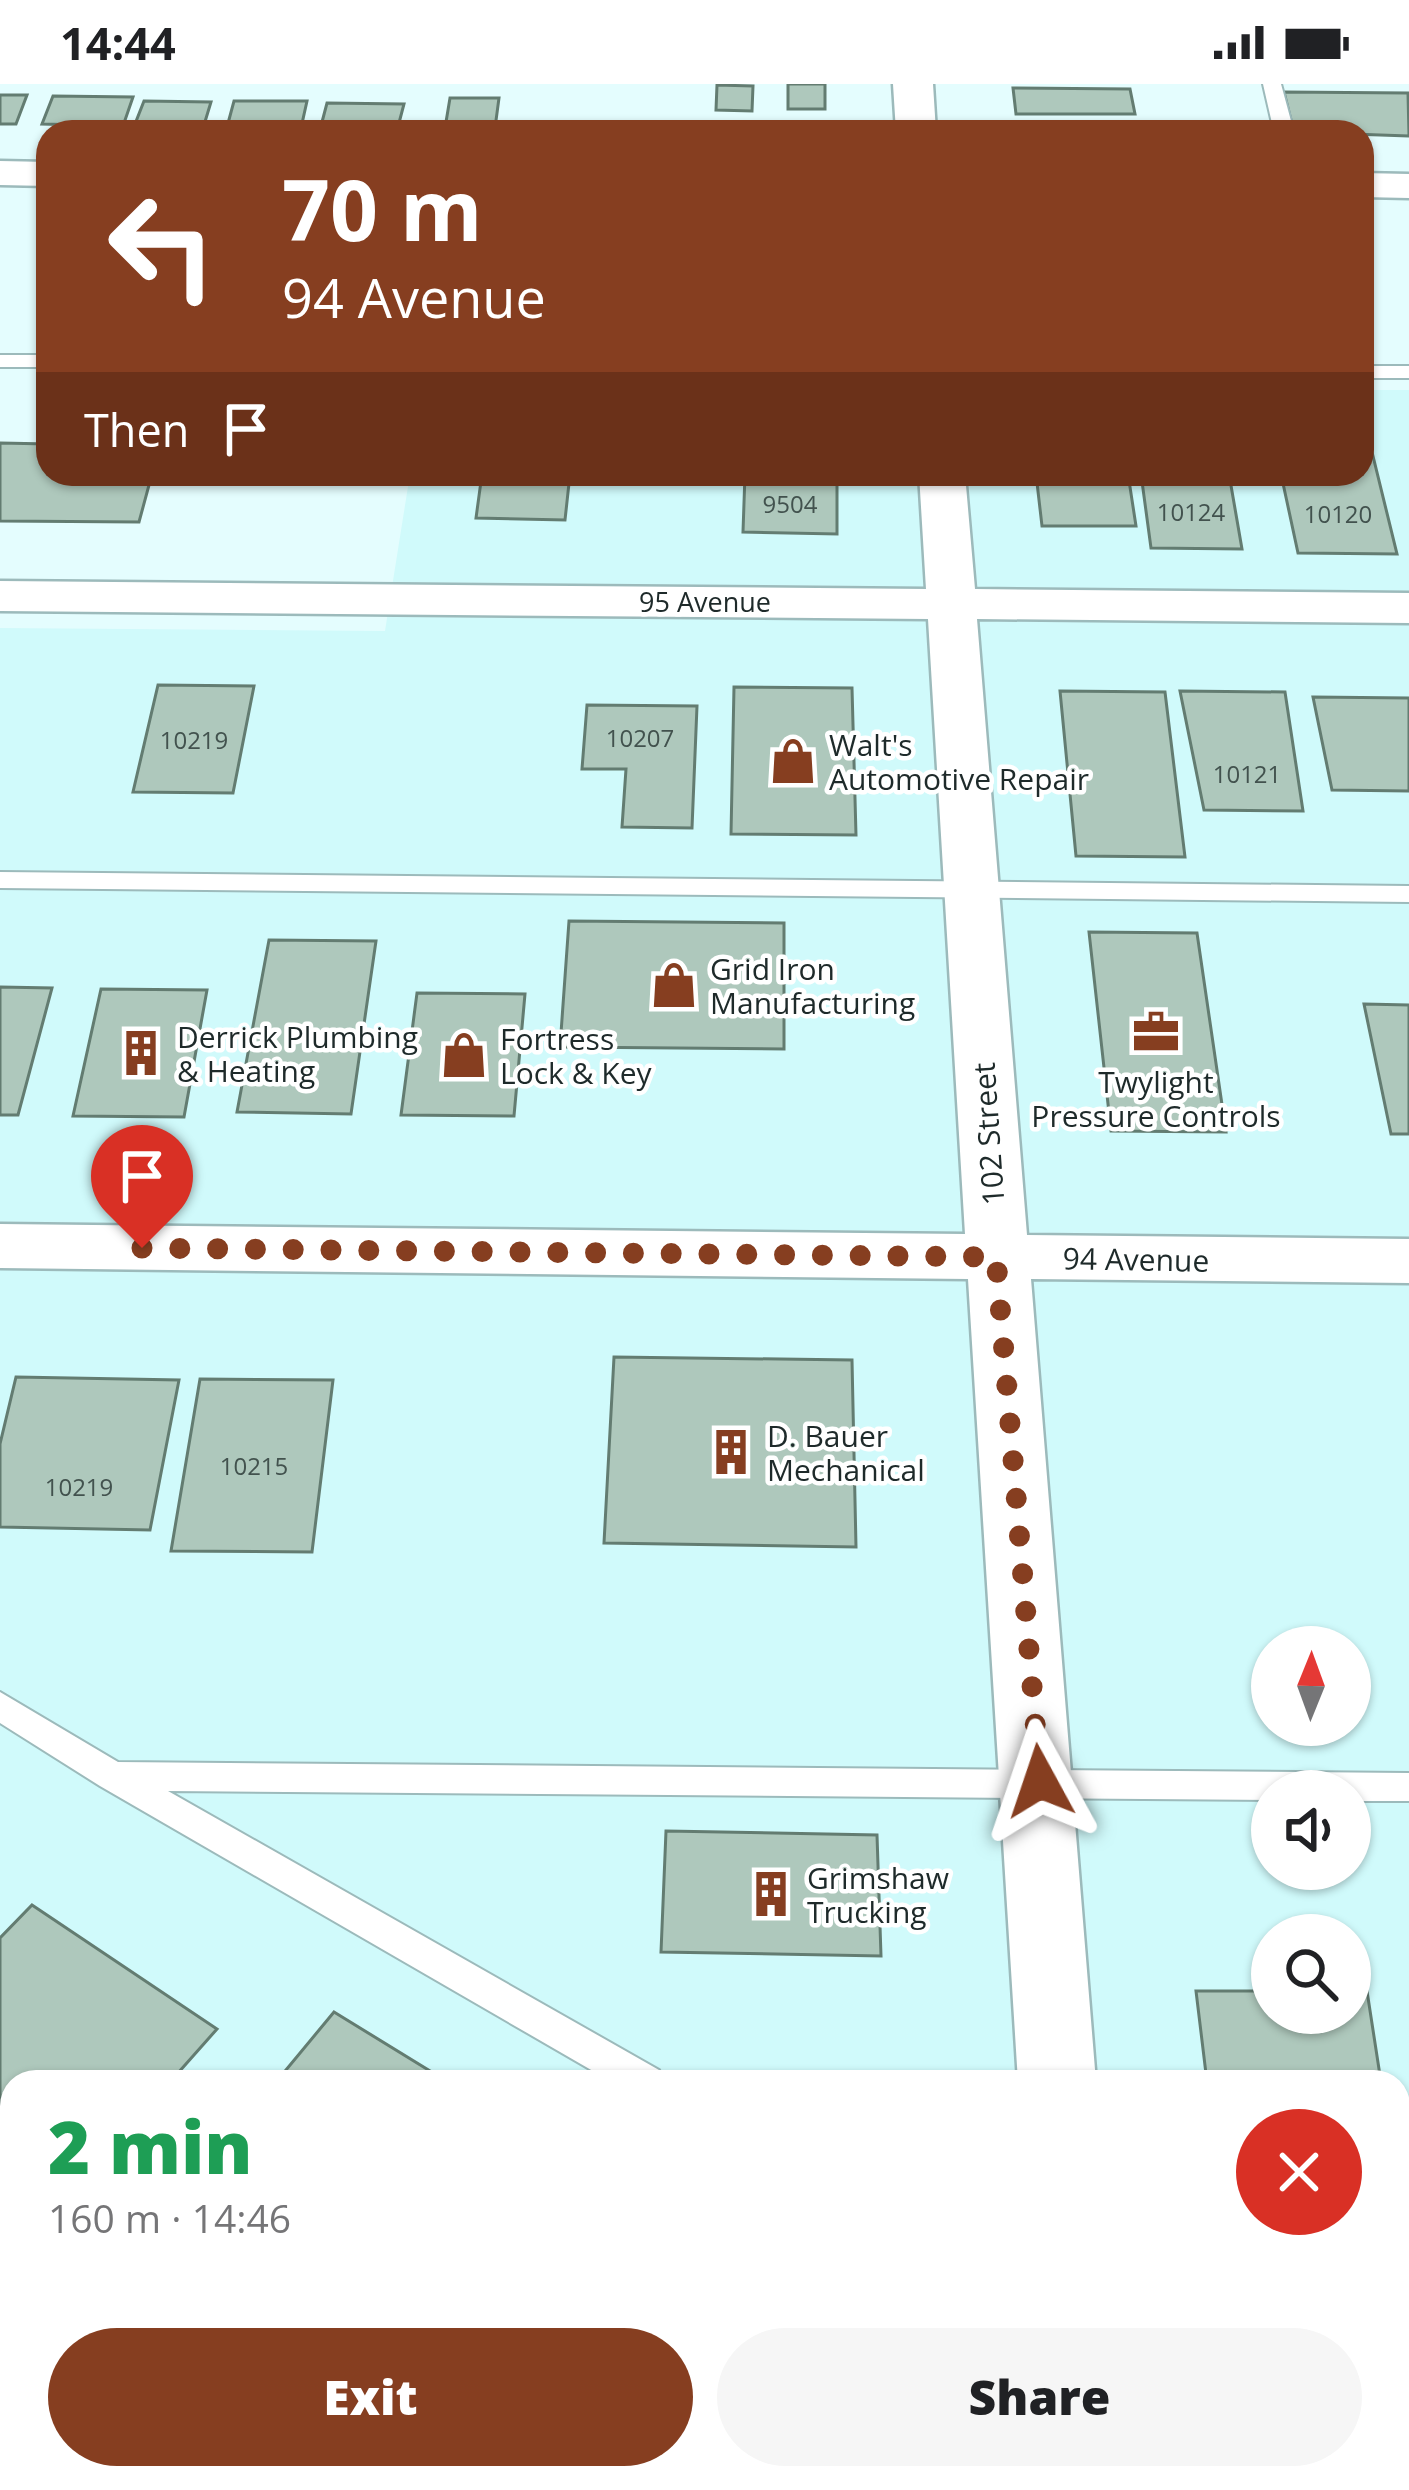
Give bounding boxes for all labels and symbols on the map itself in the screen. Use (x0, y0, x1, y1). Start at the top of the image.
house number: 9504 (763, 487, 818, 520)
house number: 10124 (1157, 495, 1226, 528)
house number: 10120 (1304, 497, 1372, 530)
street label: 95 Avenue (639, 583, 771, 620)
house number: 10207 (606, 721, 674, 754)
house number: 10219 (160, 723, 228, 756)
place label: Walt's Automotive Repair (829, 724, 1089, 799)
shop icon: Walt's Automotive Repair (768, 736, 818, 786)
house number: 10121 (1213, 757, 1281, 790)
place label: Grid Iron Manufacturing (710, 948, 915, 1023)
shop icon: Grid Iron Manufacturing (649, 960, 699, 1010)
office icon: Twylight Pressure Controls (1131, 1007, 1181, 1057)
place label: Derrick Plumbing & Heating (177, 1016, 418, 1091)
place label: Fortress Lock & Key (500, 1018, 652, 1093)
building icon: Derrick Plumbing & Heating (116, 1028, 166, 1078)
shop icon: Fortress Lock & Key (439, 1030, 489, 1080)
street label: 102 Street (963, 1061, 1013, 1207)
place label: Twylight Pressure Controls (1031, 1061, 1281, 1136)
pin (91, 1125, 193, 1248)
street label: 94 Avenue (1062, 1237, 1210, 1281)
place label: D. Bauer Mechanical (767, 1415, 925, 1490)
building icon: D. Bauer Mechanical (706, 1427, 756, 1477)
house number: 10215 (220, 1449, 288, 1482)
house number: 10219 (45, 1470, 113, 1503)
north arrow (1251, 1626, 1371, 1746)
position arrow (977, 1718, 1103, 1844)
place label: Grimshaw Trucking (807, 1857, 949, 1932)
building icon: Grimshaw Trucking (746, 1869, 796, 1919)

